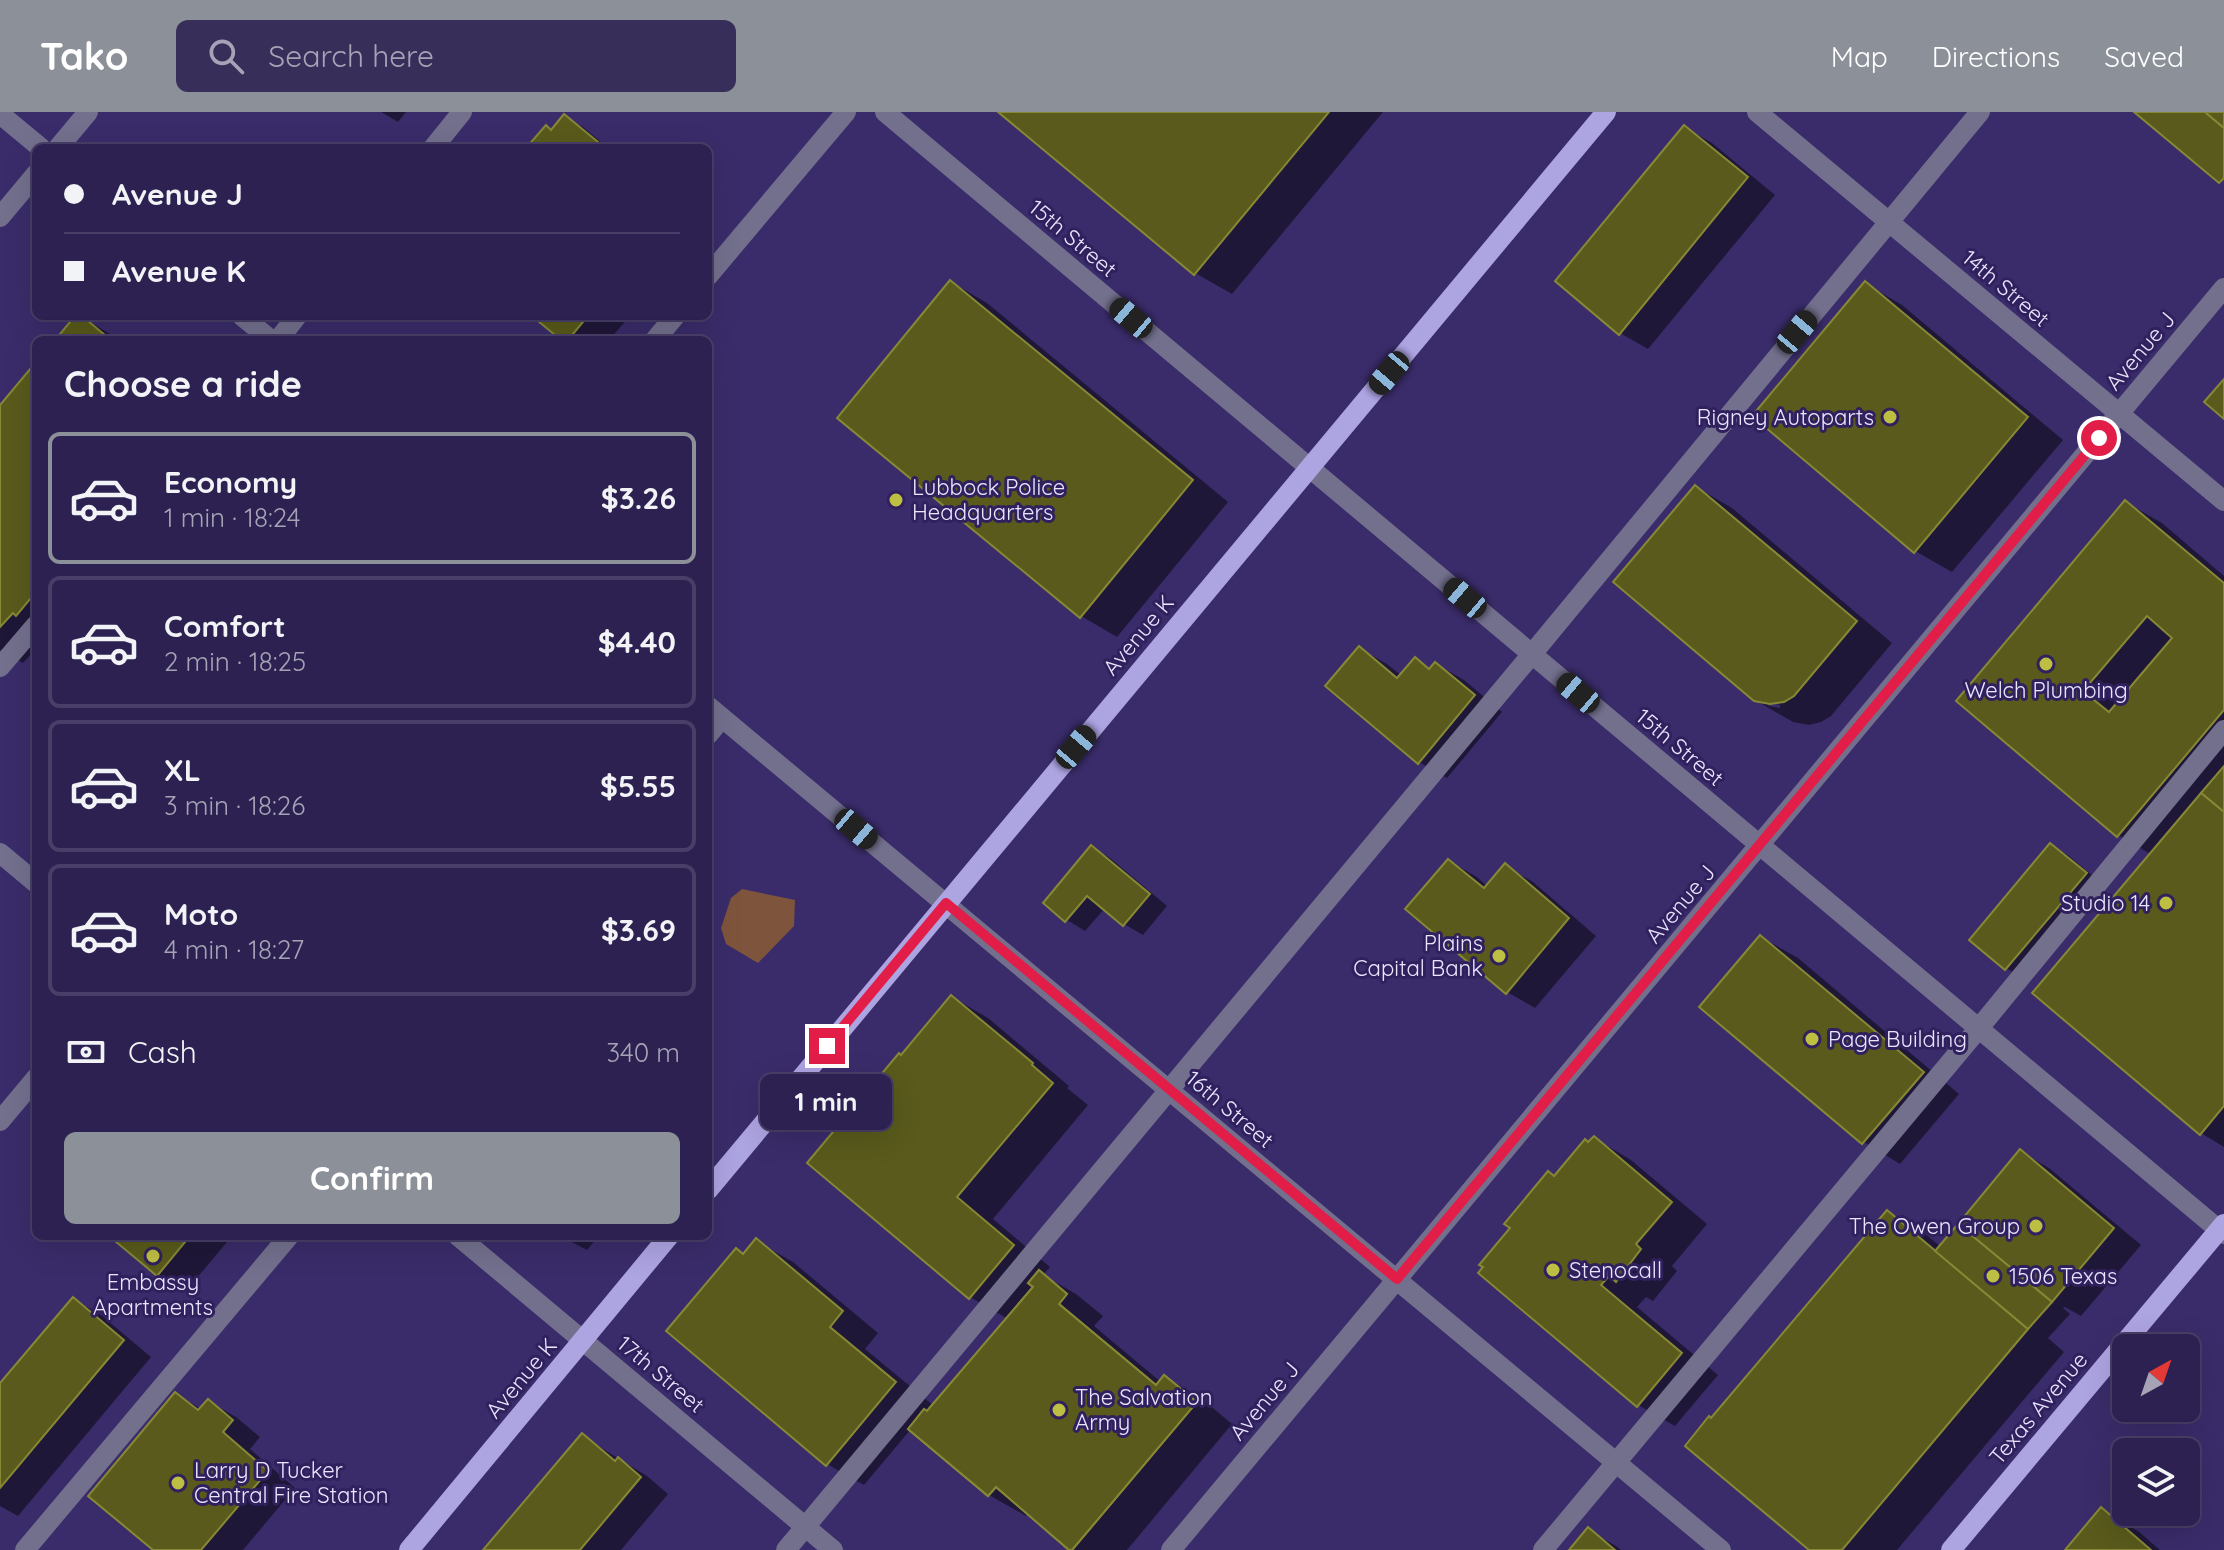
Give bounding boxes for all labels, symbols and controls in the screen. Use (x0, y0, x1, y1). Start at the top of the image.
search box (176, 20, 736, 92)
text: Tako (40, 32, 128, 80)
icon: search (204, 34, 248, 78)
text: Search here (268, 37, 434, 75)
text: Map (1831, 39, 1888, 74)
text: Directions (1932, 39, 2060, 74)
text: Saved (2104, 39, 2184, 74)
text: Avenue J (112, 175, 243, 213)
street label: 15th Street (1023, 193, 1123, 283)
street label: 14th Street (1957, 243, 2055, 333)
text: Avenue K (112, 252, 246, 290)
car (1105, 293, 1157, 343)
car (1772, 306, 1822, 358)
street label: Avenue J (2099, 306, 2181, 396)
car (1364, 347, 1414, 399)
text: Choose a ride (64, 361, 302, 406)
place label: Rigney Autoparts (1697, 403, 1874, 431)
marker: Rigney Autoparts (1881, 408, 1899, 426)
route start (2081, 420, 2117, 456)
icon: car (68, 462, 140, 534)
text: Economy (164, 463, 297, 501)
place label: Lubbock Police Headquarters (912, 473, 1065, 526)
text: $3.26 (601, 479, 676, 517)
marker: Lubbock Police Headquarters (887, 491, 905, 509)
text: 1 min · 18:24 (164, 501, 301, 534)
car (1439, 573, 1491, 623)
street label: Avenue K (1096, 589, 1180, 681)
icon: car (68, 606, 140, 678)
text: Comfort (164, 607, 285, 645)
text: $4.40 (598, 623, 676, 661)
text: 2 min · 18:25 (164, 645, 306, 678)
marker: Welch Plumbing (2037, 655, 2055, 673)
car (1552, 668, 1604, 718)
place label: Welch Plumbing (1964, 676, 2128, 704)
street label: 15th Street (1630, 702, 1730, 792)
car (1051, 721, 1101, 773)
icon: car (68, 750, 140, 822)
text: XL (164, 751, 201, 789)
text: $5.55 (600, 767, 676, 805)
text: 3 min · 18:26 (164, 789, 305, 822)
car (830, 804, 882, 854)
street label: Avenue J (1639, 859, 1721, 949)
place label: Studio 14 (2061, 889, 2150, 917)
icon: car (68, 894, 140, 966)
marker: Studio 14 (2157, 894, 2175, 912)
text: Moto (164, 895, 238, 933)
text: $3.69 (601, 911, 676, 949)
place label: Plains Capital Bank (1353, 929, 1483, 982)
text: 4 min · 18:27 (164, 933, 304, 966)
marker: Plains Capital Bank (1490, 947, 1508, 965)
place label: Page Building (1828, 1025, 1967, 1053)
route end (809, 1028, 845, 1064)
icon: cash (64, 1030, 108, 1074)
marker: Page Building (1803, 1030, 1821, 1048)
text: Cash (128, 1033, 197, 1071)
text: 340 m (606, 1036, 680, 1069)
street label: 16th Street (1180, 1064, 1280, 1154)
callout: 1 min (761, 1074, 893, 1130)
text: 1 min (795, 1085, 858, 1118)
button: Confirm (64, 1132, 680, 1224)
place label: The Owen Group (1849, 1212, 2020, 1240)
marker: The Owen Group (2027, 1217, 2045, 1235)
marker: Embassy Apartments (144, 1247, 162, 1265)
place label: Stenocall (1569, 1256, 1662, 1284)
marker: Stenocall (1544, 1261, 1562, 1279)
place label: 1506 Texas (2009, 1262, 2117, 1290)
marker: 1506 Texas (1984, 1267, 2002, 1285)
place label: Embassy Apartments (93, 1268, 213, 1321)
street label: 17th Street (612, 1329, 710, 1419)
street label: Avenue K (479, 1332, 563, 1424)
north arrow (2112, 1334, 2200, 1422)
map controls (2112, 1334, 2200, 1526)
street label: Texas Avenue (1983, 1346, 2093, 1470)
street label: Avenue J (1223, 1356, 1305, 1446)
place label: The Salvation Army (1075, 1383, 1213, 1436)
marker: The Salvation Army (1050, 1401, 1068, 1419)
button: layers (2112, 1438, 2200, 1526)
place label: Larry D Tucker Central Fire Station (194, 1456, 388, 1509)
marker: Larry D Tucker Central Fire Station (169, 1474, 187, 1492)

